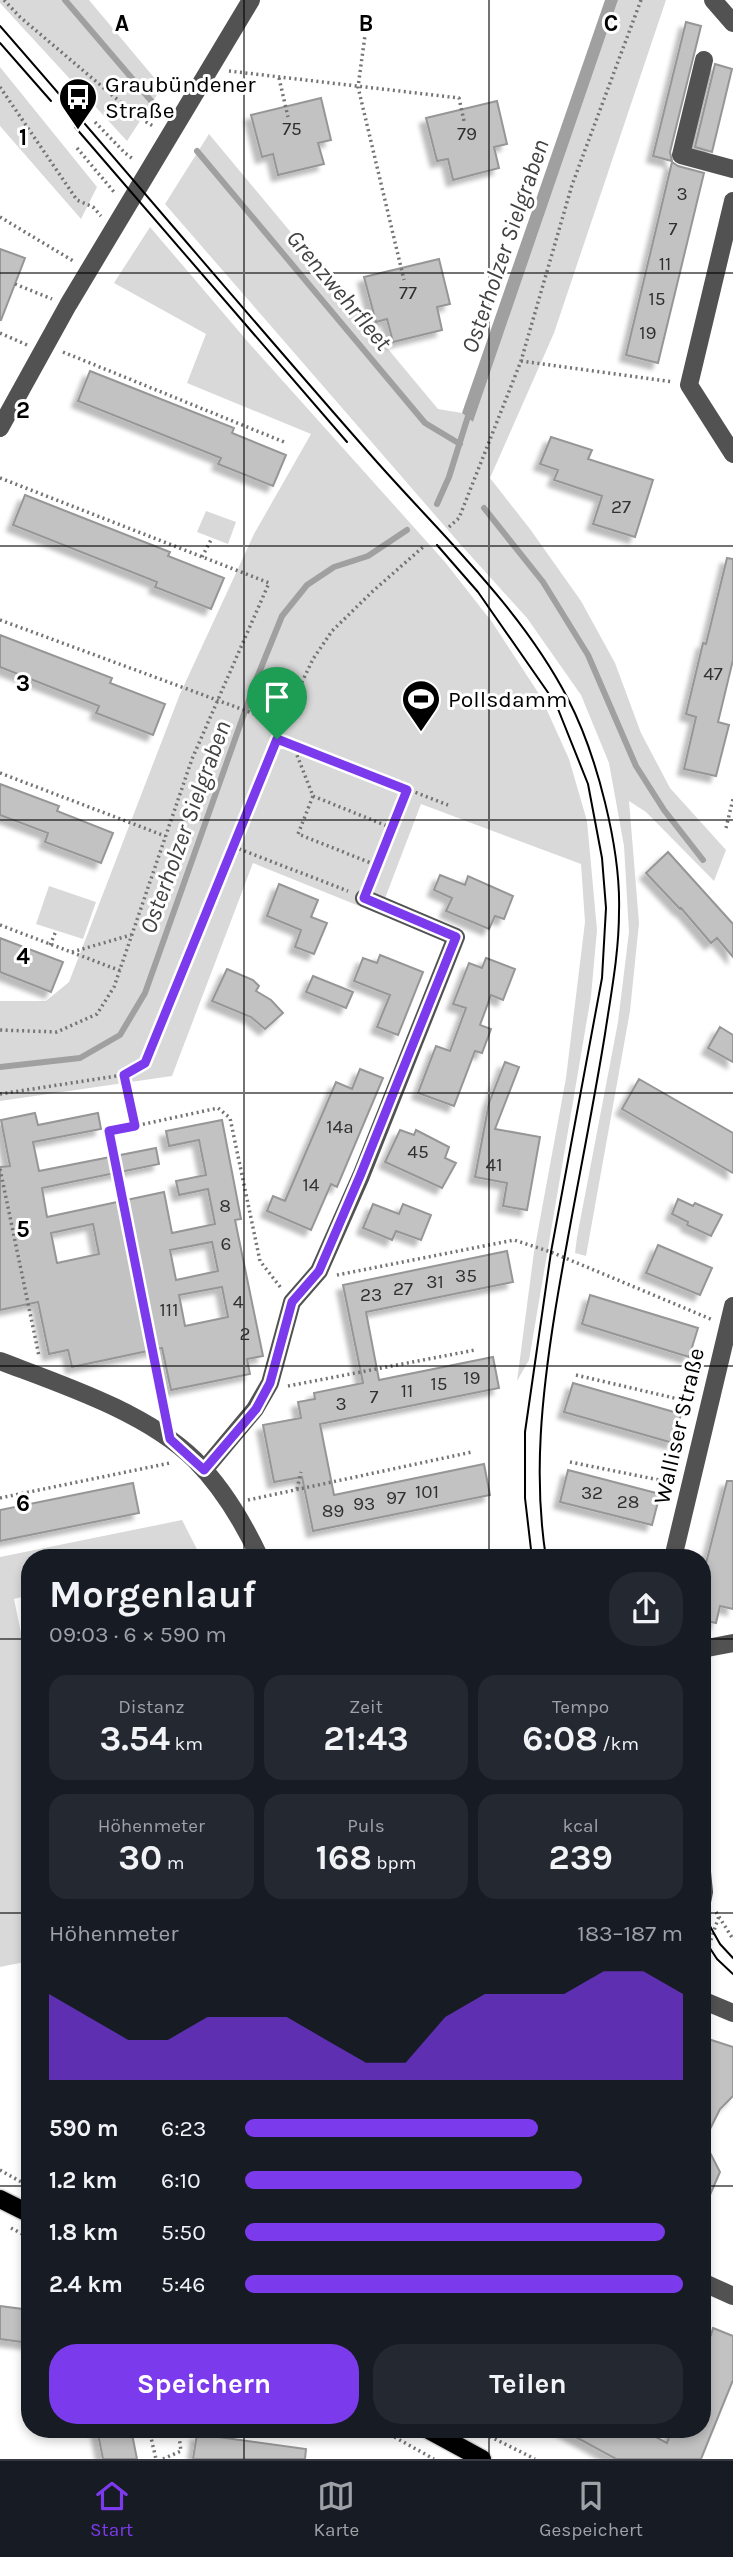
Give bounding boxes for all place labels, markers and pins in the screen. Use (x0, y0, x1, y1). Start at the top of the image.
place label: Graubündener Straße (105, 71, 256, 124)
bus stop icon: Graubündener Straße (57, 76, 99, 131)
pin (247, 667, 307, 739)
sports icon: Pollsdamm (400, 678, 442, 733)
place label: Pollsdamm (448, 686, 568, 713)

